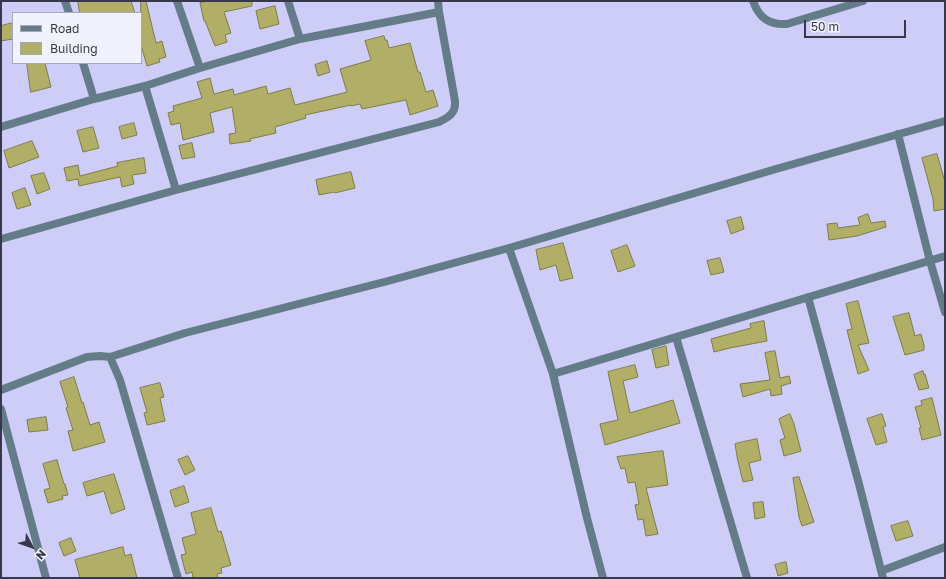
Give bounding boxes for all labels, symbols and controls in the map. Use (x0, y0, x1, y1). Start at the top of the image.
legend (12, 12, 142, 64)
scale bar (806, 12, 908, 38)
text: 50 m (811, 19, 839, 34)
text: Road (50, 21, 79, 36)
text: Building (50, 41, 98, 56)
north arrow (12, 527, 52, 567)
text: N (34, 548, 49, 563)

